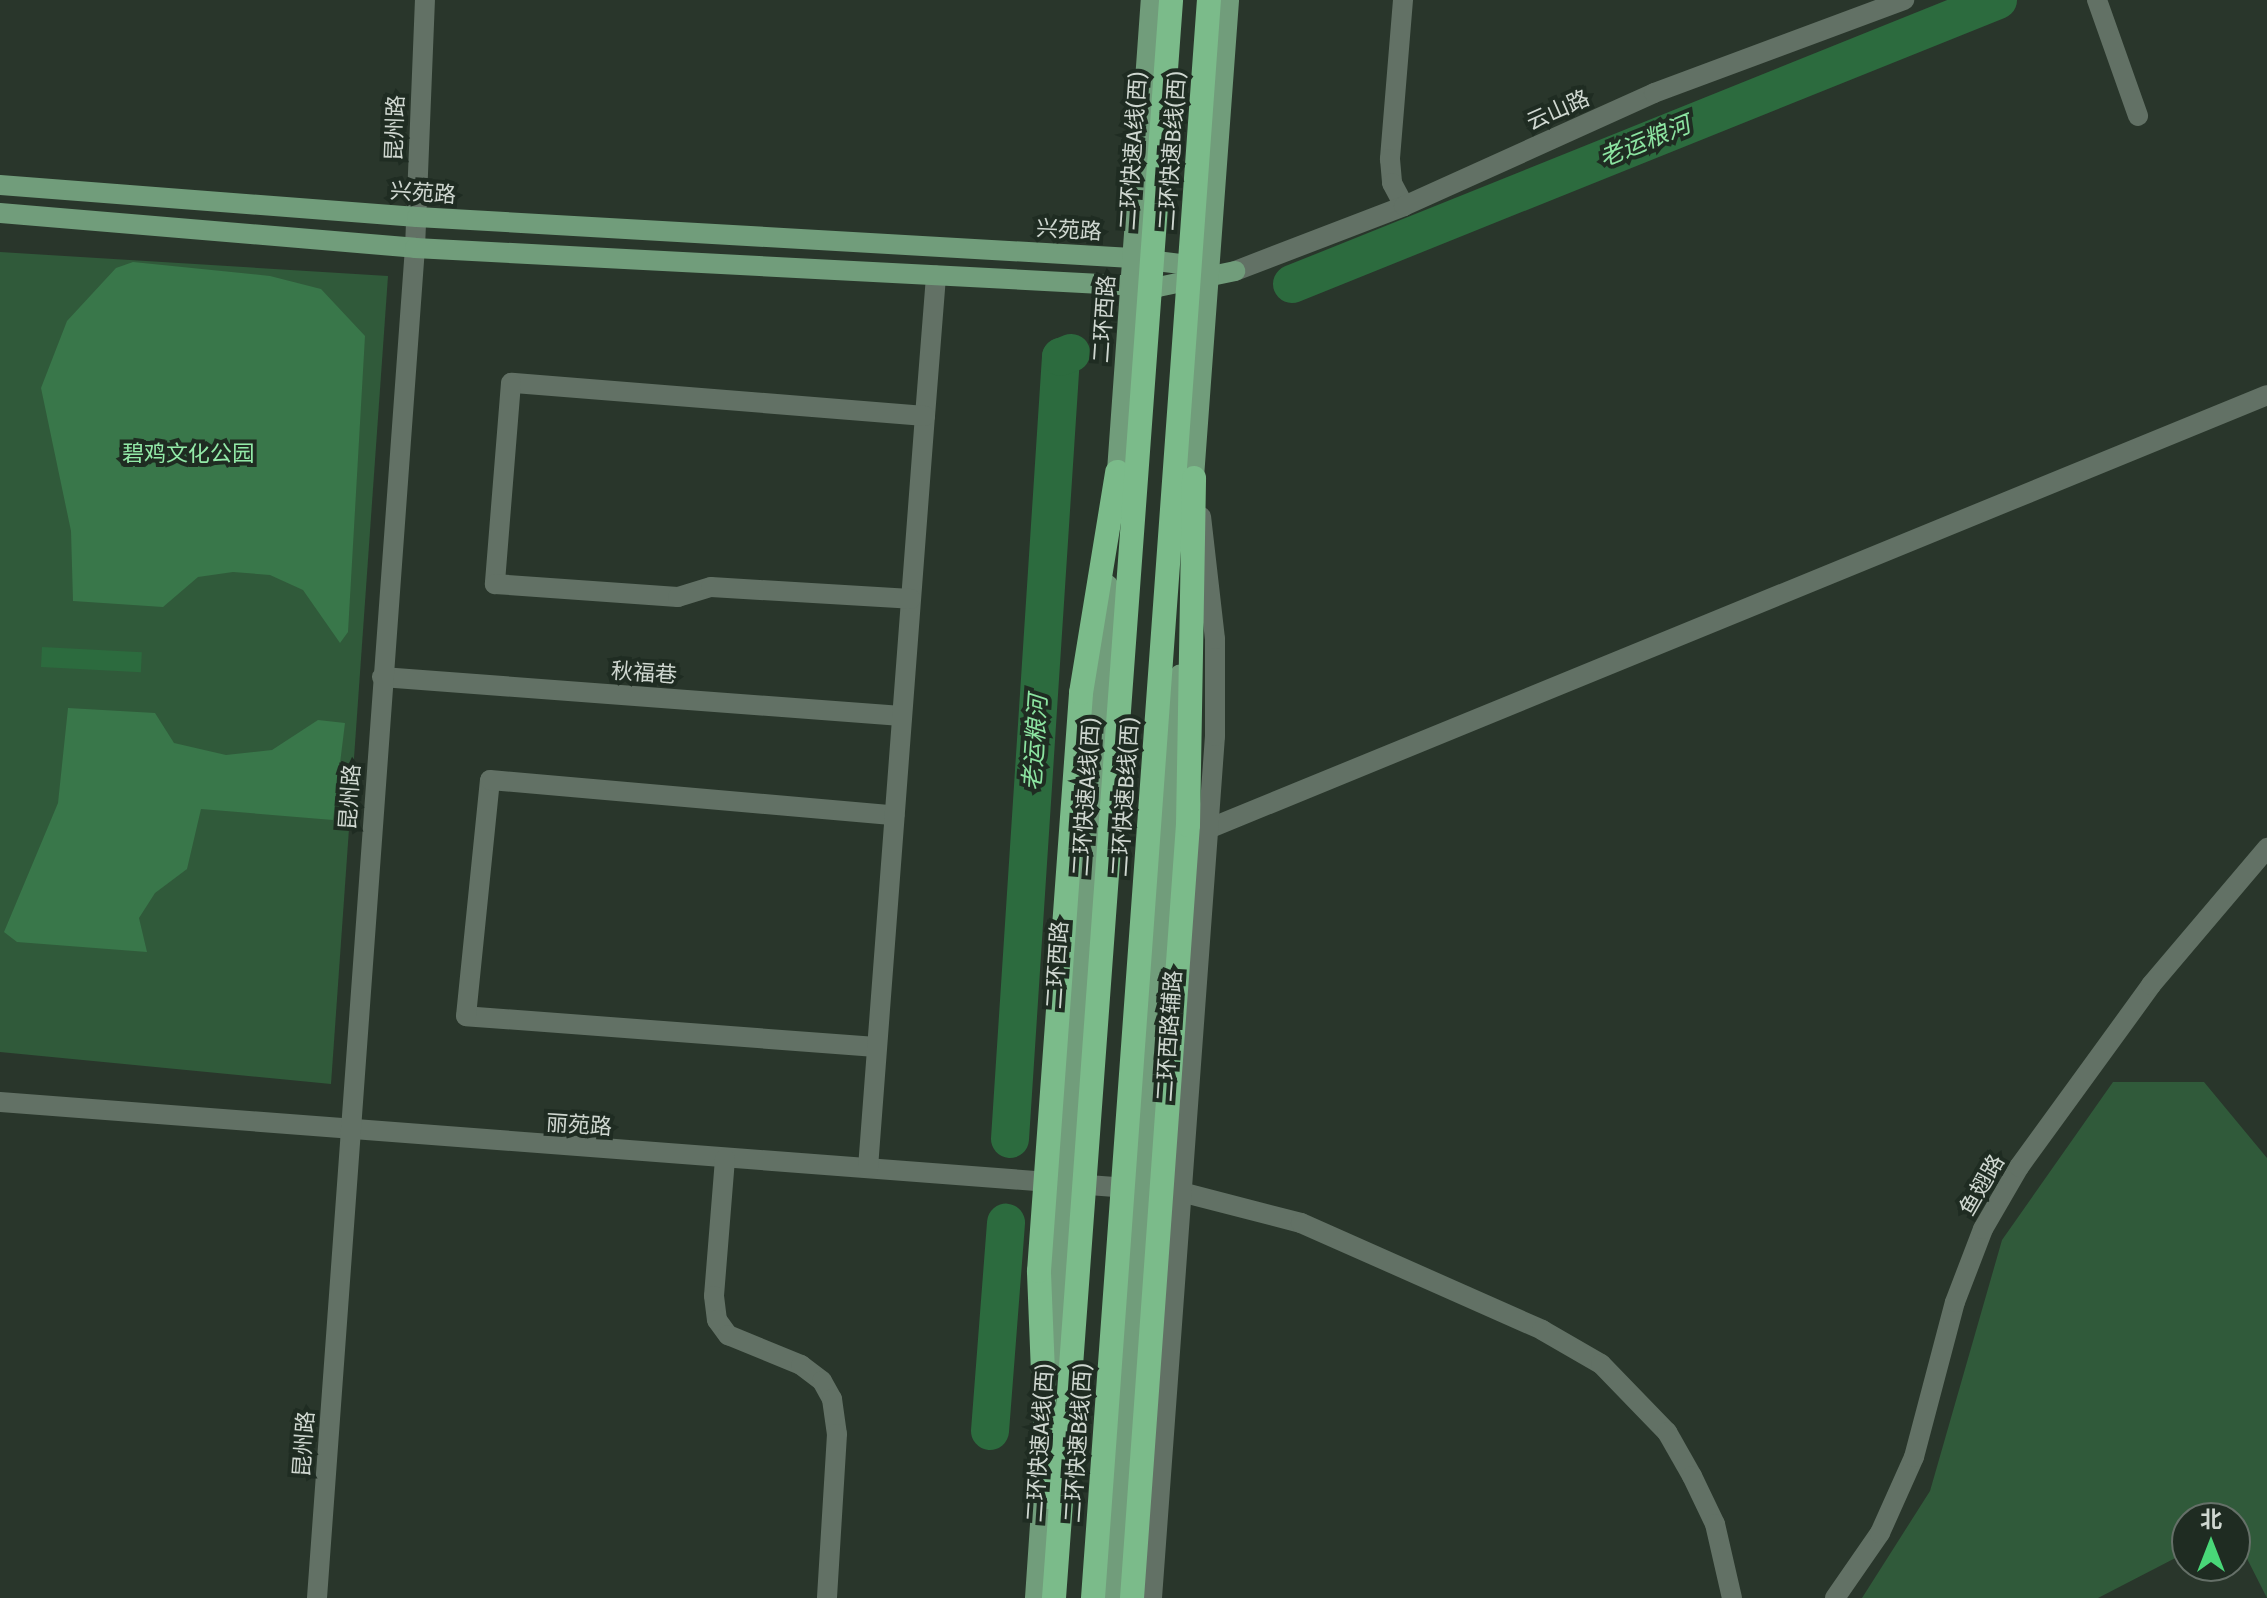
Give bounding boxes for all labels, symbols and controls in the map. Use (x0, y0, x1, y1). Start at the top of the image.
street label: 二环快速B线(西) (1153, 70, 1191, 232)
street label: 二环快速A线(西) (1114, 71, 1152, 231)
street label: 云山路 (1522, 85, 1594, 135)
street label: 昆州路 (381, 95, 409, 161)
water label: 老运粮河 (1595, 111, 1695, 173)
street label: 兴苑路 (389, 178, 457, 208)
street label: 兴苑路 (1035, 215, 1103, 245)
street label: 二环西路 (1088, 274, 1120, 364)
park label: 碧鸡文化公园 (122, 441, 254, 467)
street label: 秋福巷 (610, 658, 678, 688)
water label: 老运粮河 (1018, 694, 1054, 792)
street label: 二环快速B线(西) (1106, 716, 1144, 878)
street label: 二环快速A线(西) (1067, 717, 1105, 877)
street label: 昆州路 (335, 763, 365, 831)
street label: 二环西路 (1041, 920, 1073, 1010)
street label: 二环西路辅路 (1151, 969, 1187, 1103)
street label: 丽苑路 (545, 1110, 613, 1140)
street label: 鱼翅路 (1954, 1150, 2010, 1220)
street label: 二环快速B线(西) (1059, 1362, 1097, 1524)
street label: 二环快速A线(西) (1021, 1363, 1059, 1523)
street label: 昆州路 (289, 1410, 319, 1478)
north arrow (2171, 1502, 2251, 1582)
text: 北 (2200, 1506, 2222, 1533)

